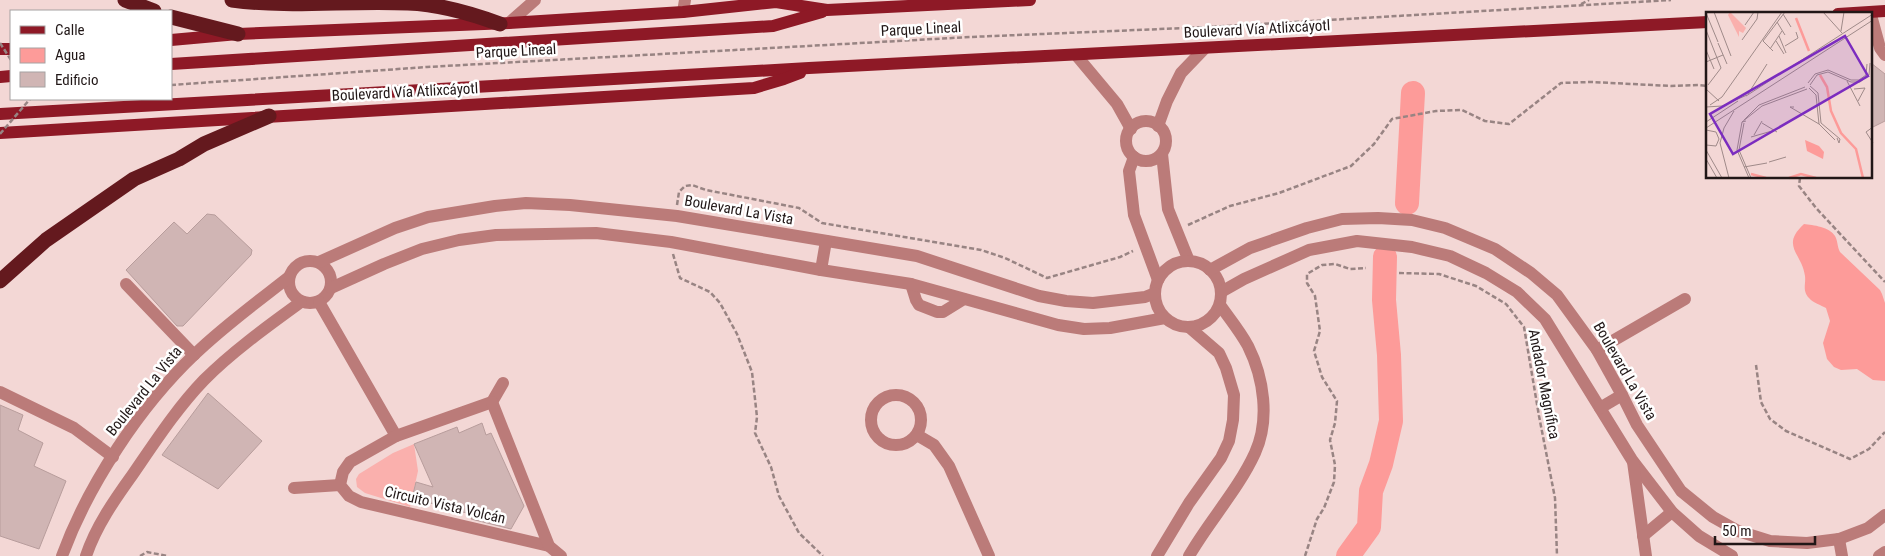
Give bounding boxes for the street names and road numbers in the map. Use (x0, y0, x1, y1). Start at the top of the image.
street label: Boulevard Vía Atlixcáyotl (1183, 16, 1331, 42)
street label: Parque Lineal (880, 18, 962, 40)
street label: Parque Lineal (475, 40, 557, 62)
street label: Boulevard Vía Atlixcáyotl (331, 79, 479, 105)
street label: Boulevard La Vista (683, 192, 795, 228)
street label: Boulevard La Vista (1590, 319, 1660, 423)
street label: Andador Magnífica (1525, 327, 1563, 441)
street label: Boulevard La Vista (102, 343, 186, 439)
street label: Circuito Vista Volcán (383, 482, 507, 528)

